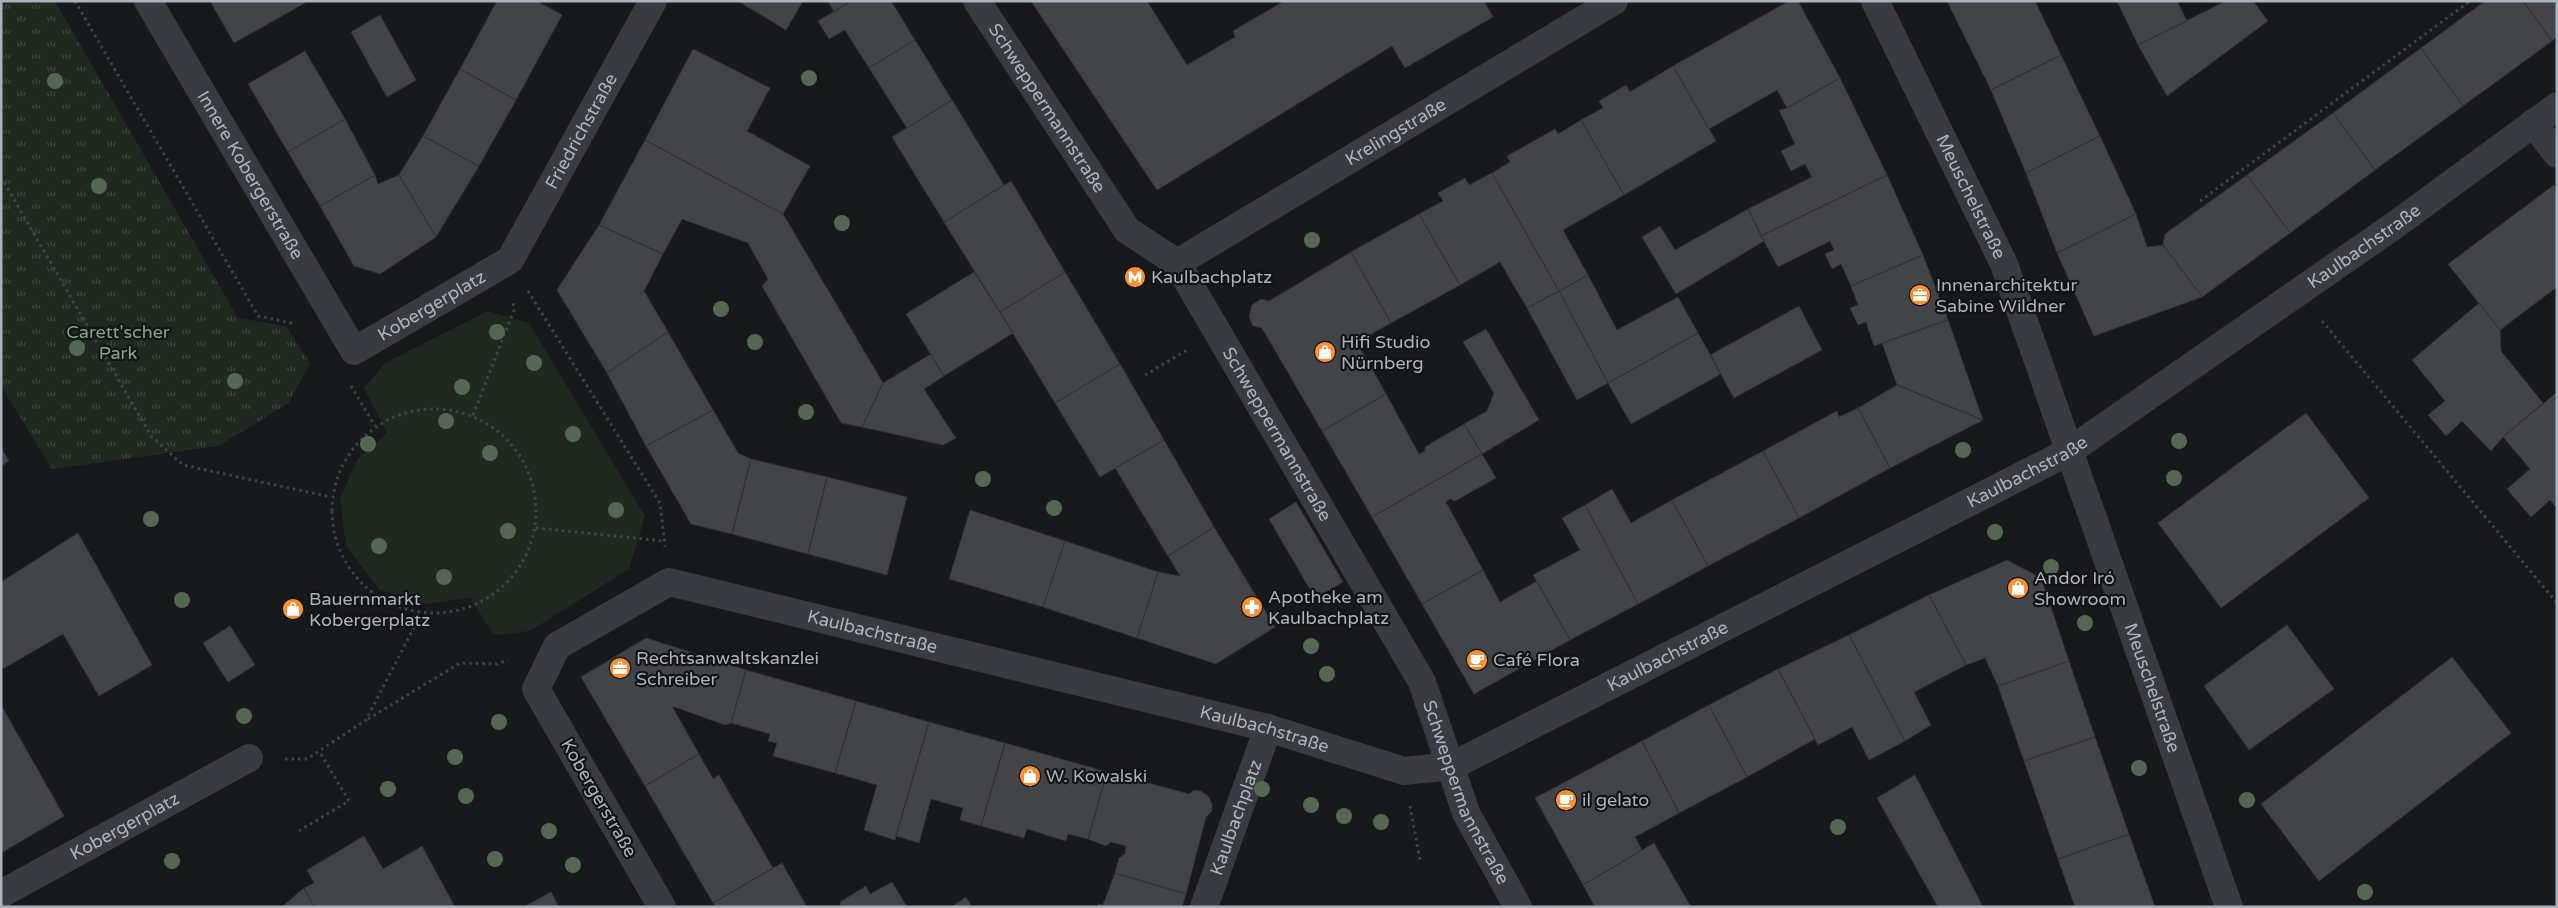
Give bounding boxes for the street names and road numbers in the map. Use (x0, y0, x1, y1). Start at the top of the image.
street label: Schweppermannstraße (984, 19, 1111, 197)
street label: Friedrichstraße (540, 69, 622, 193)
street label: Innere Kobergerstraße (192, 87, 309, 263)
street label: Krelingstraße (1341, 93, 1450, 171)
street label: Meuschelstraße (1931, 131, 2011, 263)
street label: Kaulbachstraße (2303, 199, 2425, 293)
street label: Kobergerplatz (374, 266, 490, 346)
street label: Schweppermannstraße (1218, 343, 1337, 525)
street label: Kaulbachstraße (1963, 431, 2092, 513)
street label: Kaulbachstraße (805, 605, 940, 658)
street label: Kaulbachstraße (1603, 616, 1732, 696)
street label: Meuschelstraße (2119, 620, 2185, 756)
street label: Schweppermannstraße (1418, 697, 1514, 888)
street label: Kaulbachstraße (1198, 701, 1332, 758)
street label: Kobergerstraße (556, 735, 642, 861)
street label: Kaulbachplatz (1205, 757, 1267, 878)
street label: Kobergerplatz (66, 787, 183, 865)

